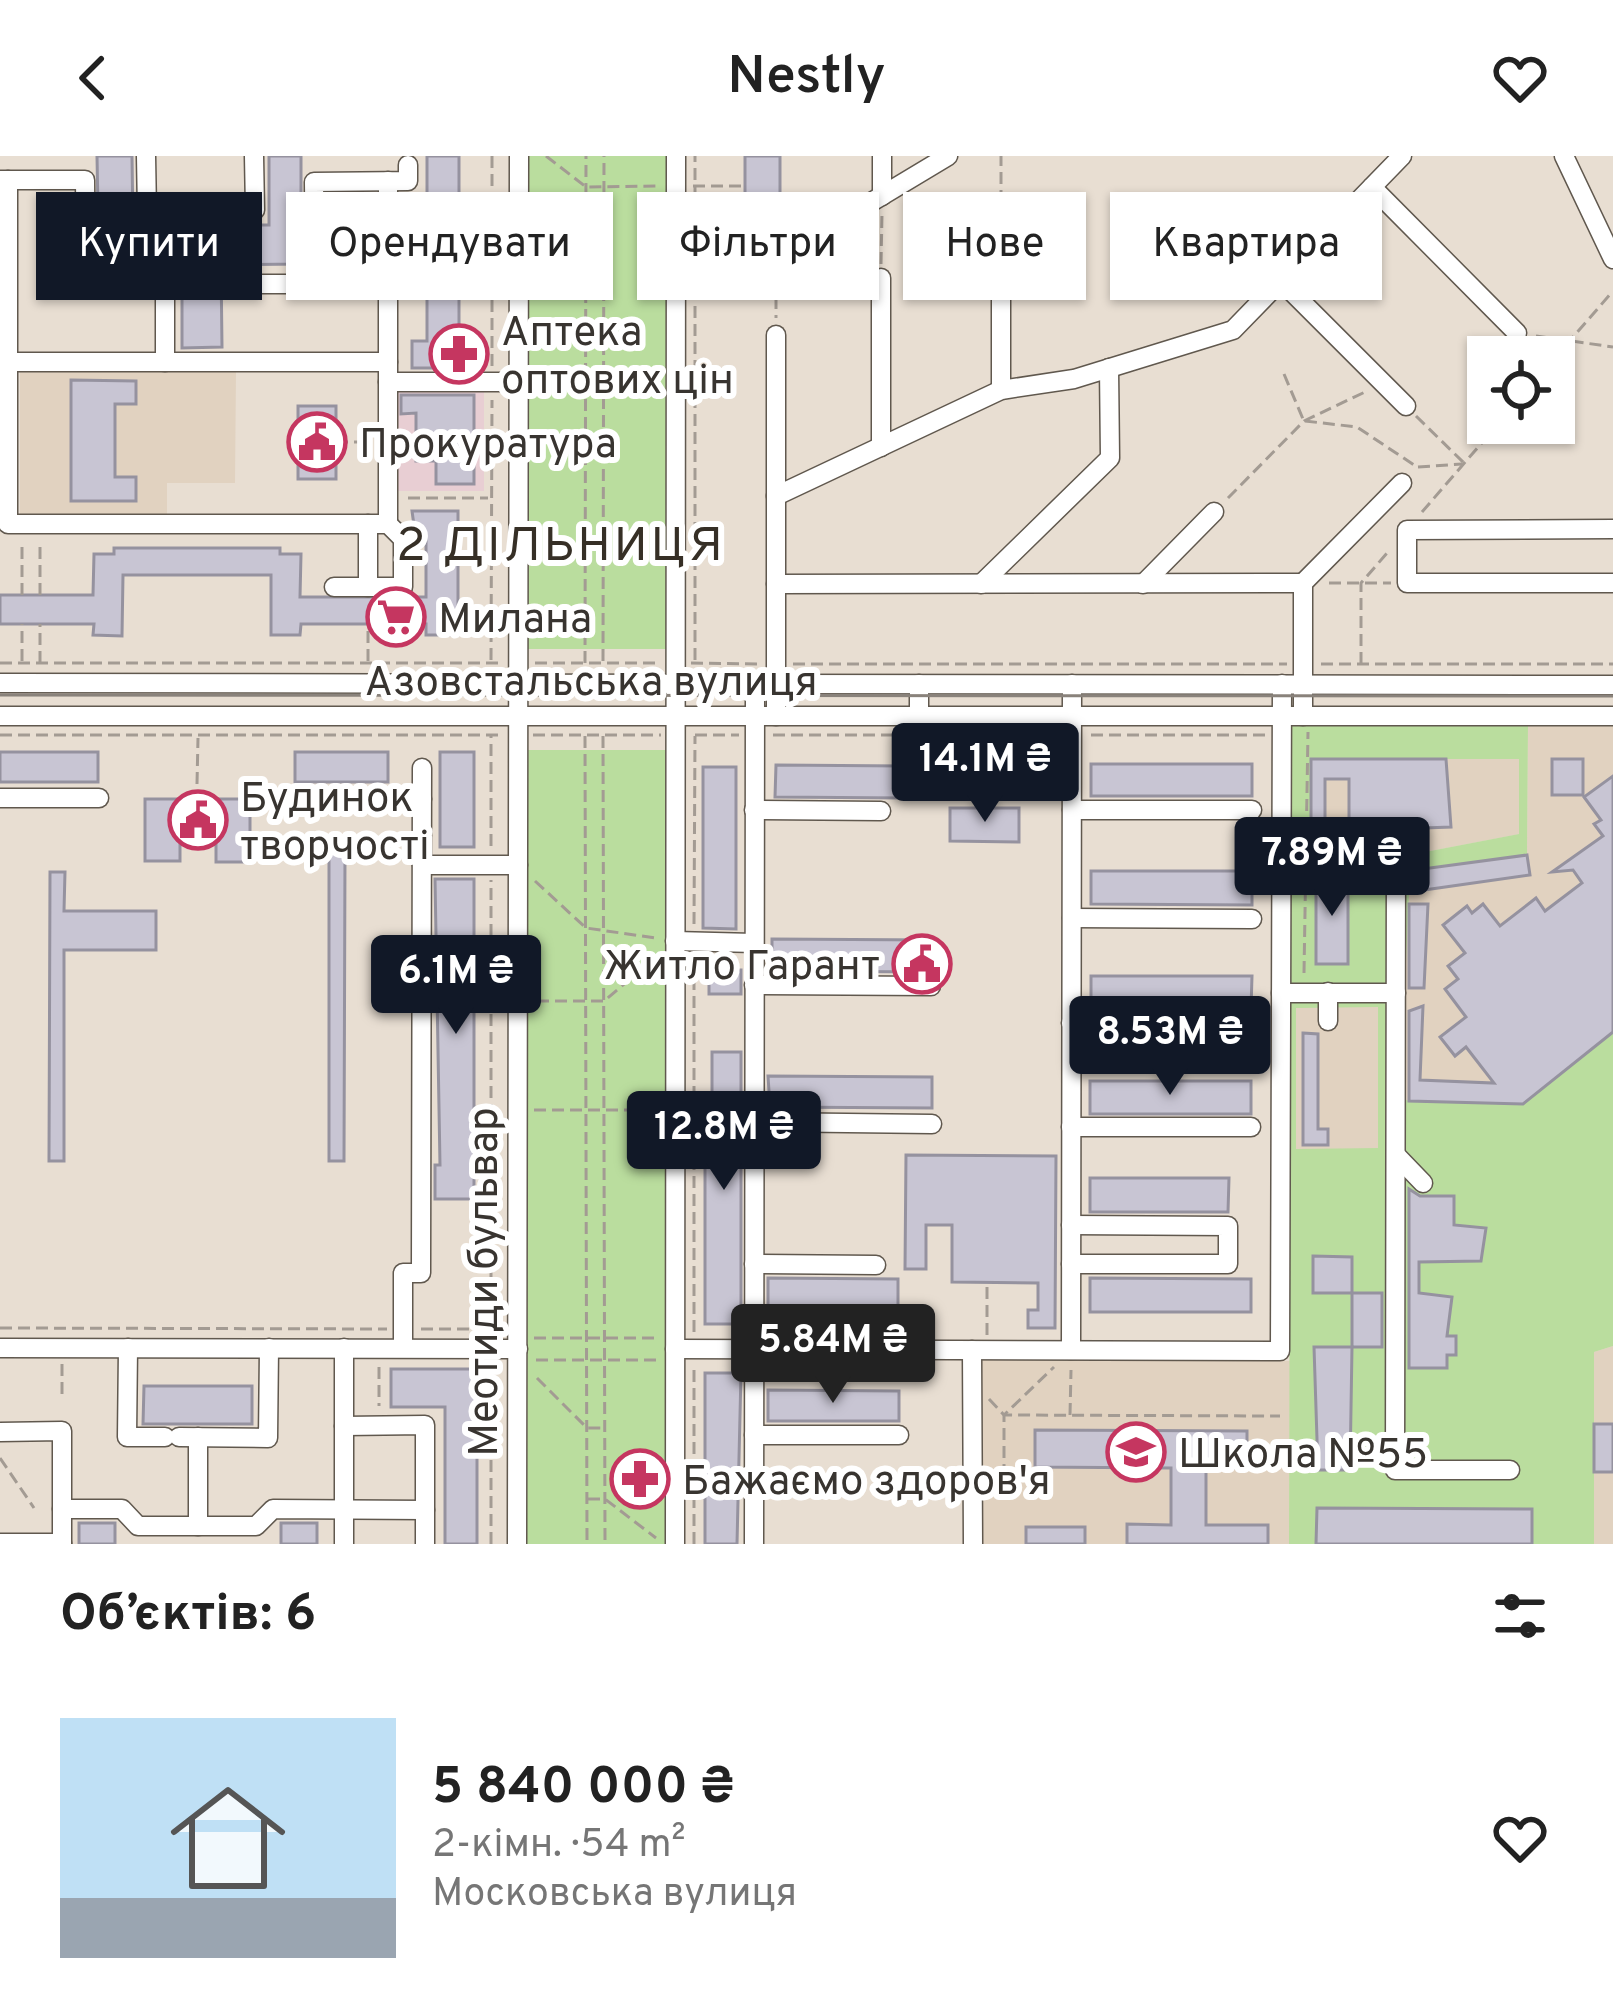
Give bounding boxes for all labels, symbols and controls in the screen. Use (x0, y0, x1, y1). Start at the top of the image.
text: Nestly (727, 44, 886, 113)
icon: back (60, 45, 126, 111)
icon: heart (1487, 45, 1553, 111)
chip: Купити (36, 192, 262, 300)
chip: Орендувати (286, 192, 613, 300)
chip: Фільтри (637, 192, 879, 300)
chip: Нове (903, 192, 1086, 300)
chip: Квартира (1110, 192, 1382, 300)
place label: Аптека оптових цін (501, 308, 734, 409)
pharmacy icon: Аптека оптових цін (428, 323, 490, 385)
map controls (1467, 336, 1575, 444)
button: locate (1467, 336, 1575, 444)
public building icon: Прокуратура (286, 411, 348, 473)
place label: Прокуратура (359, 420, 617, 473)
district label: 2 ДІЛЬНИЦЯ (396, 518, 726, 578)
supermarket icon: Милана (365, 586, 427, 648)
place label: Милана (438, 595, 592, 648)
street label: Азовстальська вулиця (364, 658, 818, 711)
pin: 14.1M ₴ (874, 723, 1096, 825)
text: 14.1M ₴ (919, 737, 1051, 786)
place label: Будинок творчості (240, 774, 430, 875)
public building icon: Будинок творчості (167, 789, 229, 851)
pin: 7.89M ₴ (1221, 817, 1443, 919)
text: 7.89M ₴ (1262, 831, 1402, 880)
public building icon: Житло Гарант (891, 933, 953, 995)
pin: 6.1M ₴ (358, 935, 554, 1037)
place label: Житло Гарант (603, 942, 880, 995)
text: 6.1M ₴ (398, 949, 514, 998)
pin: 8.53M ₴ (1059, 996, 1281, 1098)
text: 8.53M ₴ (1096, 1010, 1244, 1059)
pin: 12.8M ₴ (613, 1091, 835, 1193)
text: 12.8M ₴ (654, 1105, 794, 1154)
street label: Меотиди бульвар (460, 1107, 513, 1457)
pin: 5.84M ₴ (722, 1304, 944, 1406)
text: 5.84M ₴ (758, 1318, 908, 1367)
school or university icon: Школа №55 (1105, 1421, 1167, 1483)
place label: Школа №55 (1178, 1430, 1428, 1483)
pharmacy icon: Бажаємо здоров'я (609, 1448, 671, 1510)
place label: Бажаємо здоров'я (682, 1457, 1051, 1510)
icon: filters (1487, 1583, 1553, 1649)
text: Об’єктів: 6 (60, 1584, 316, 1649)
text: 5 840 000 ₴ (432, 1757, 734, 1822)
icon: home (156, 1766, 300, 1910)
icon: heart (1487, 1805, 1553, 1871)
text: 2-кімн. · 54 m² (432, 1822, 686, 1871)
text: Московська вулиця (432, 1871, 797, 1920)

